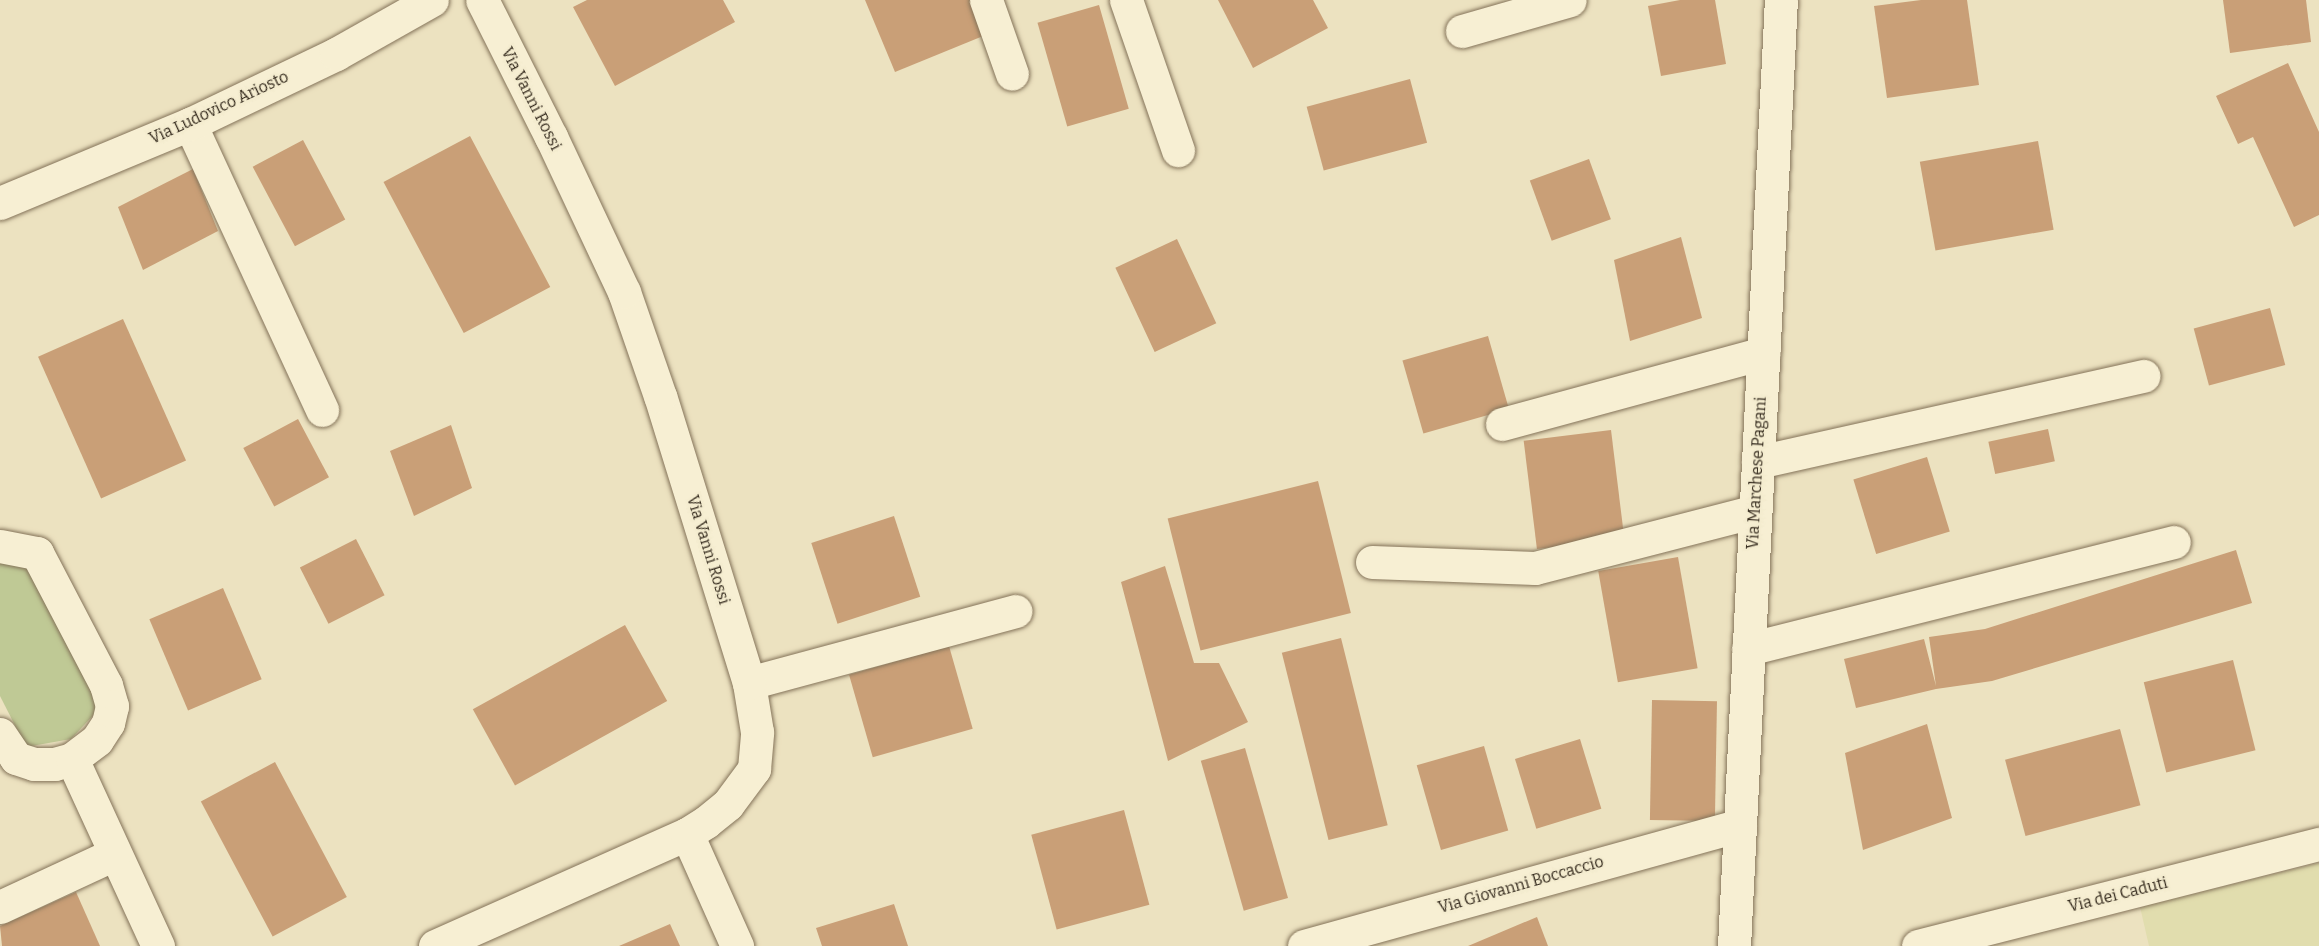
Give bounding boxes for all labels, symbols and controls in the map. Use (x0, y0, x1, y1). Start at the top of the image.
street label: Via Vanni Rossi (497, 44, 565, 154)
street label: Via Ludovico Ariosto (146, 67, 292, 149)
street label: Via Marchese Pagani (1743, 396, 1771, 550)
street label: Via Vanni Rossi (682, 493, 734, 607)
street label: Via Giovanni Boccaccio (1436, 852, 1606, 918)
street label: Via dei Caduti (2066, 873, 2170, 917)

